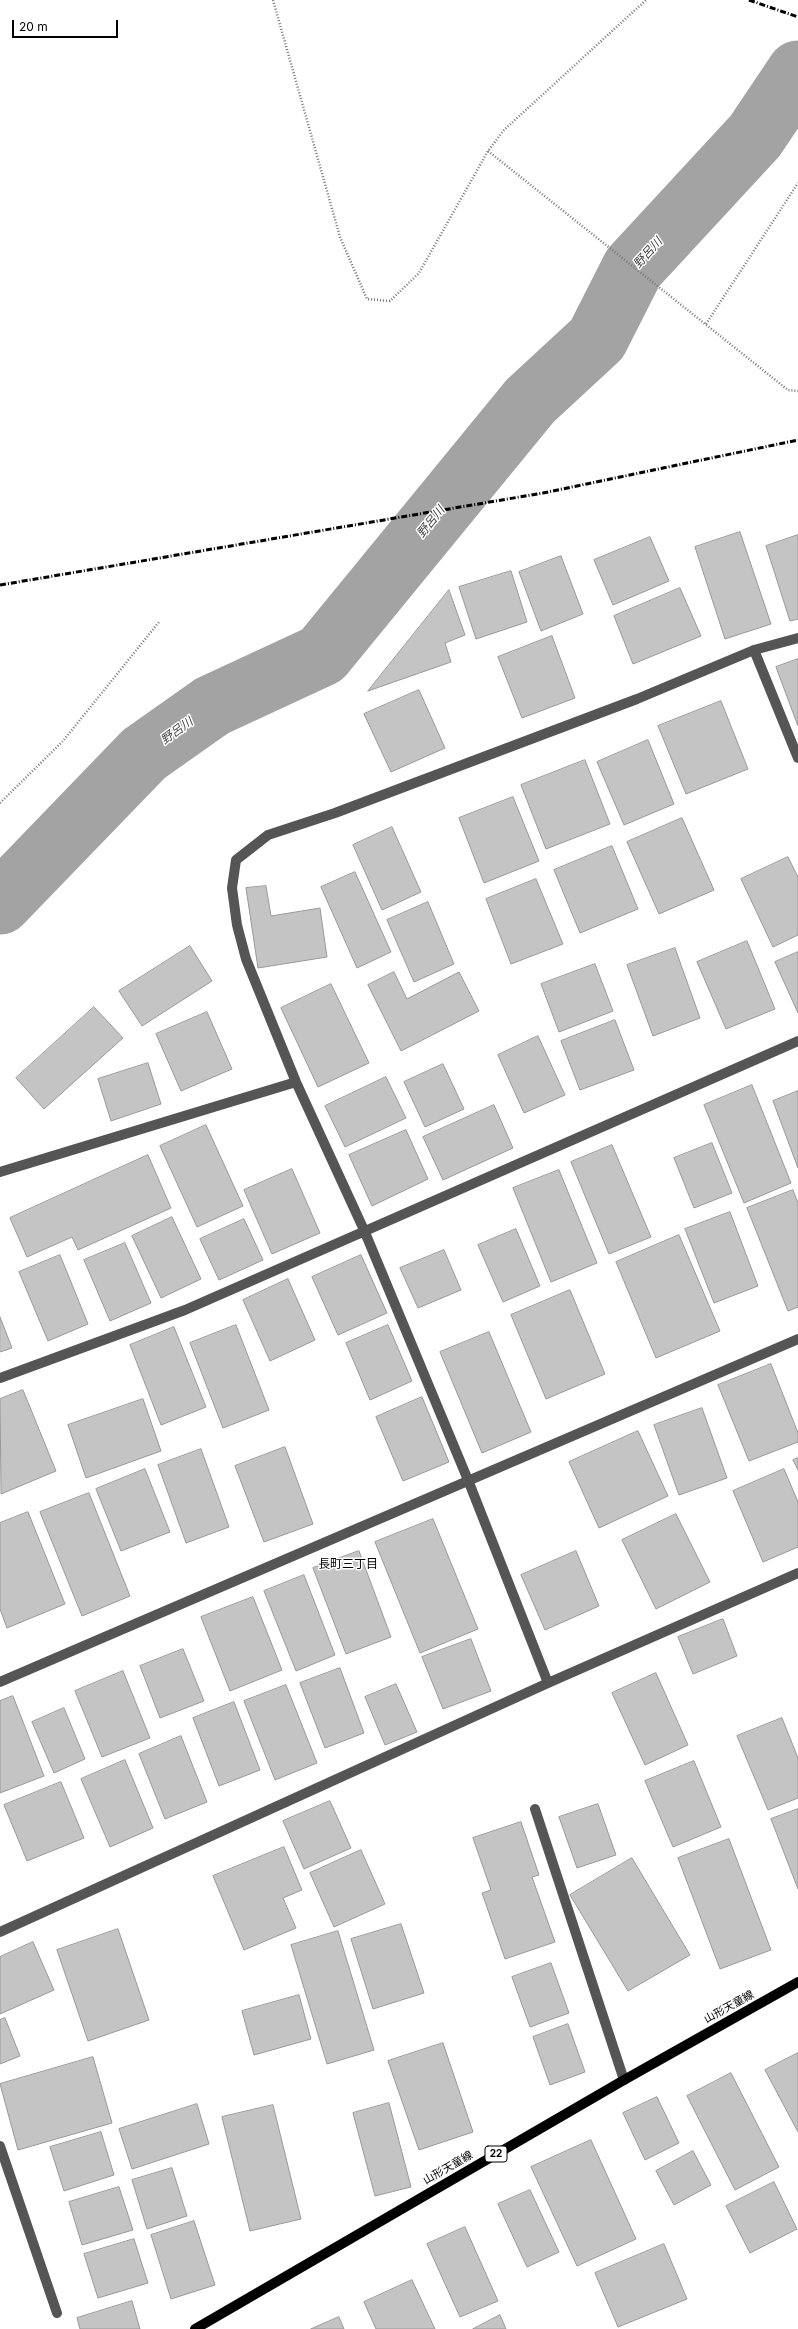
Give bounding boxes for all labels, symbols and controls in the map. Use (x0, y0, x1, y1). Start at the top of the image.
scale bar (14, 12, 120, 38)
text: 20 m (19, 19, 48, 34)
water label: 野呂川 (631, 235, 665, 271)
water label: 野呂川 (414, 503, 448, 541)
water label: 野呂川 (158, 715, 196, 747)
district label: 長町三丁目 (318, 1557, 378, 1571)
street label: 山形天童線 (702, 1988, 756, 2026)
road number: 22 (485, 2146, 507, 2162)
street label: 山形天童線 (421, 2149, 475, 2187)

